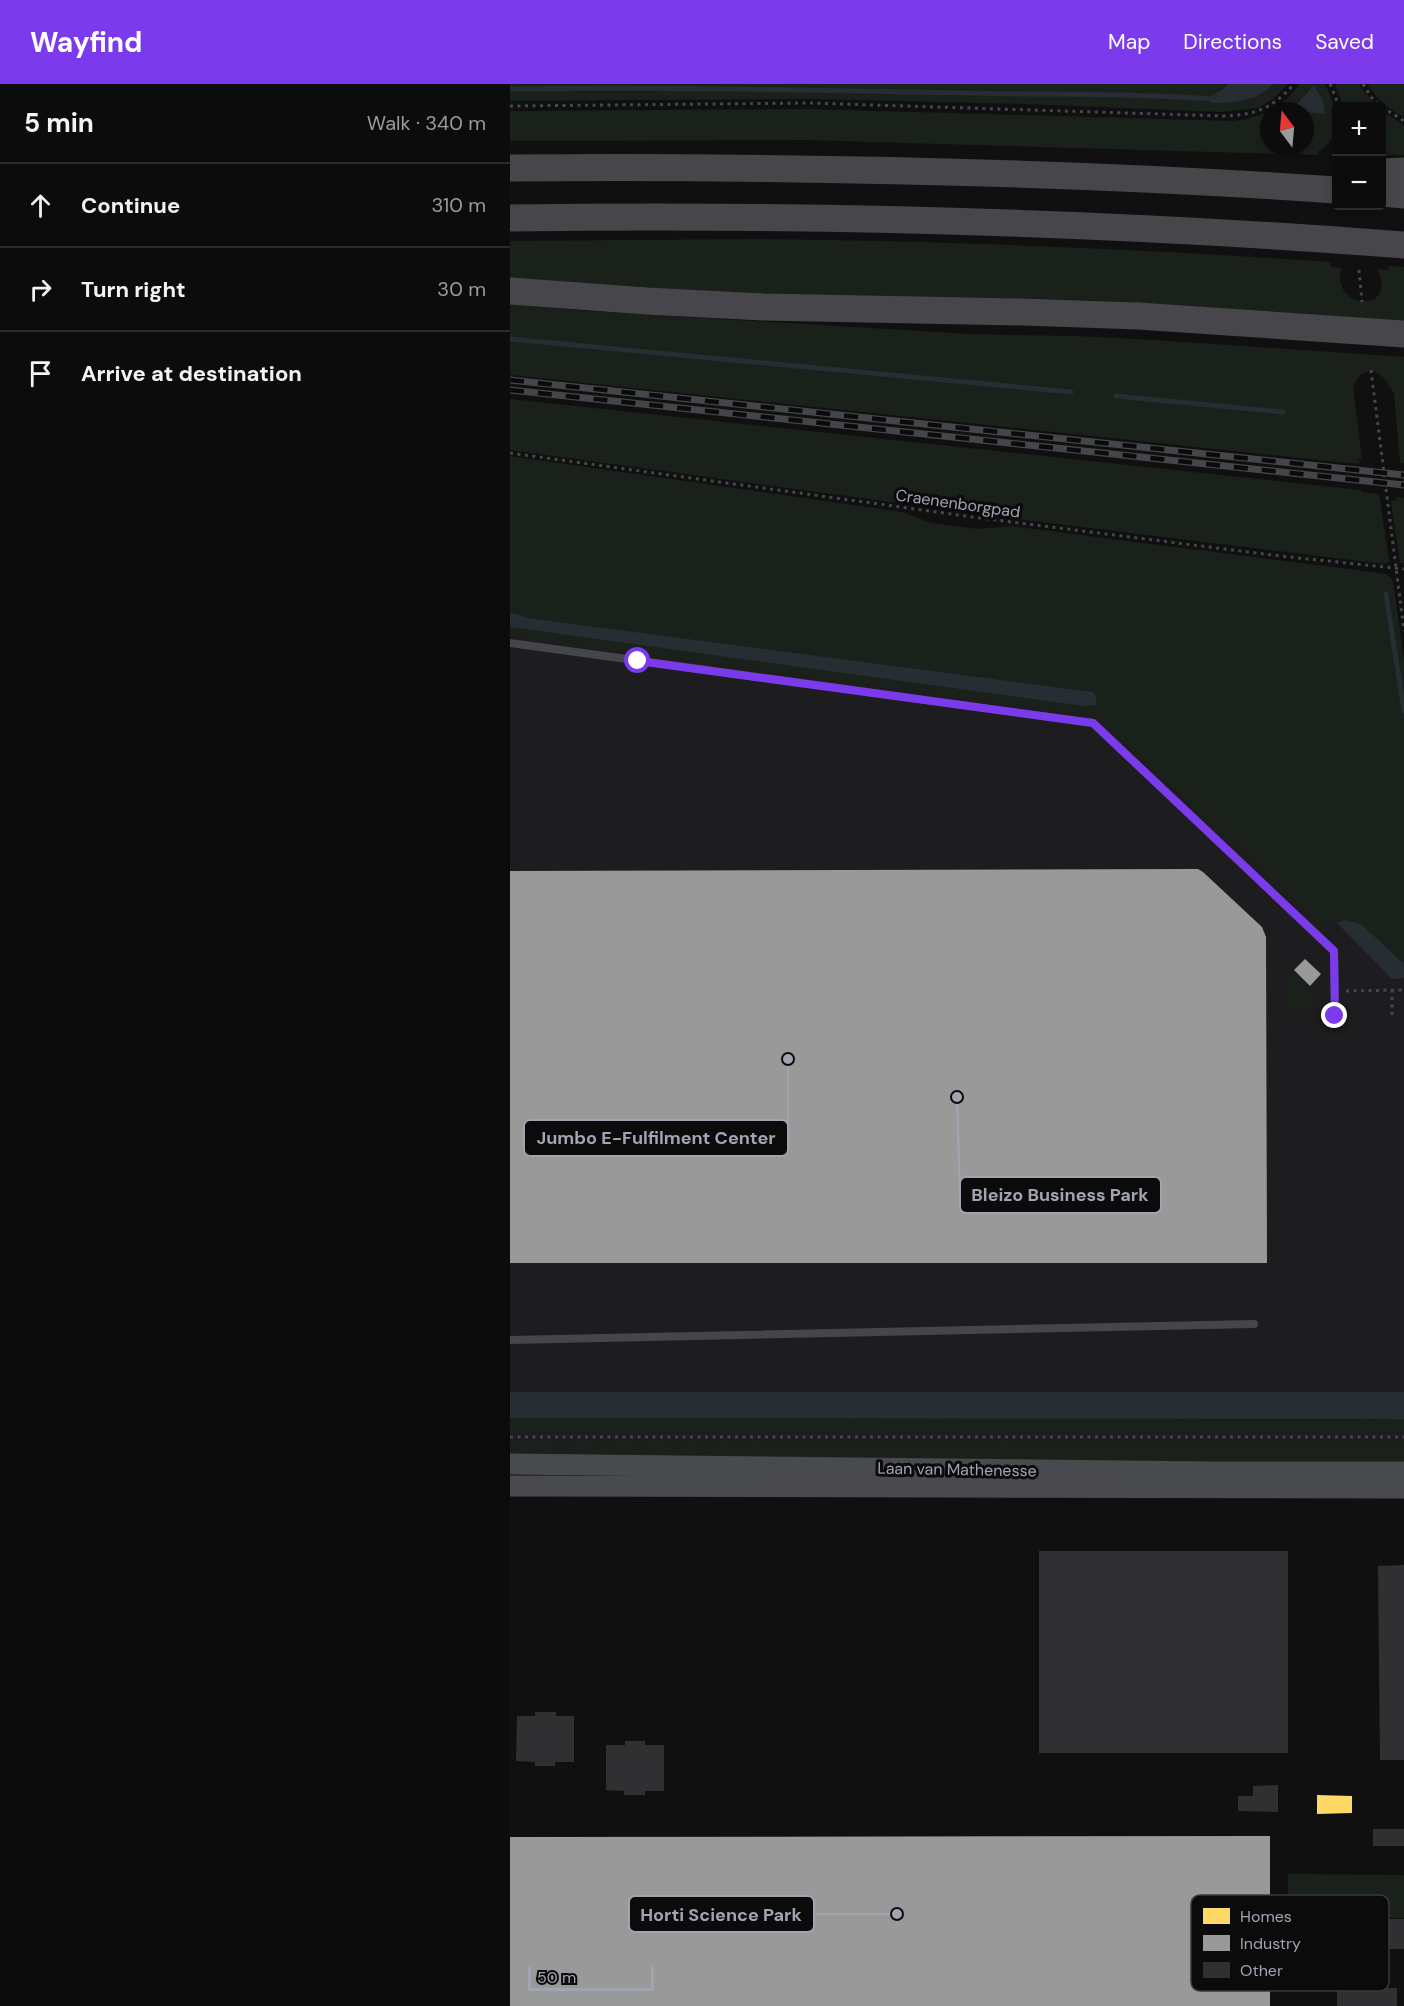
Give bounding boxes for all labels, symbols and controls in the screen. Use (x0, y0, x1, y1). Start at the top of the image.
text: Wayfind (30, 24, 142, 61)
text: Map (1108, 28, 1150, 56)
text: Directions (1183, 28, 1282, 56)
text: Saved (1315, 28, 1374, 56)
north arrow (1260, 102, 1314, 156)
map controls (1332, 102, 1386, 210)
button: + (1332, 102, 1386, 156)
text: 5 min (24, 106, 94, 140)
text: Walk · 340 m (367, 110, 486, 136)
button: − (1332, 156, 1386, 210)
icon: ahead (24, 189, 57, 222)
text: Continue (81, 191, 180, 220)
text: 310 m (431, 192, 486, 218)
icon: right (24, 273, 57, 306)
text: Turn right (81, 275, 186, 304)
text: 30 m (437, 276, 486, 302)
icon: arrive (24, 357, 57, 390)
text: Arrive at destination (81, 359, 302, 388)
street label: Craenenborgpad (894, 484, 1022, 523)
route start (624, 647, 650, 673)
route end (1321, 1002, 1347, 1028)
callout: Jumbo E-Fulfilment Center (524, 1120, 788, 1156)
text: Jumbo E-Fulfilment Center (536, 1126, 776, 1150)
callout: Bleizo Business Park (960, 1177, 1161, 1213)
text: Bleizo Business Park (971, 1183, 1149, 1207)
street label: Laan van Mathenesse (877, 1458, 1037, 1481)
legend (1191, 1895, 1389, 1991)
callout: Horti Science Park (629, 1896, 814, 1932)
text: Horti Science Park (640, 1903, 802, 1927)
text: Homes (1240, 1906, 1292, 1927)
text: Industry (1240, 1933, 1301, 1954)
text: Other (1240, 1960, 1283, 1981)
scale bar (528, 1964, 654, 1992)
text: 50 m (537, 1967, 576, 1988)

